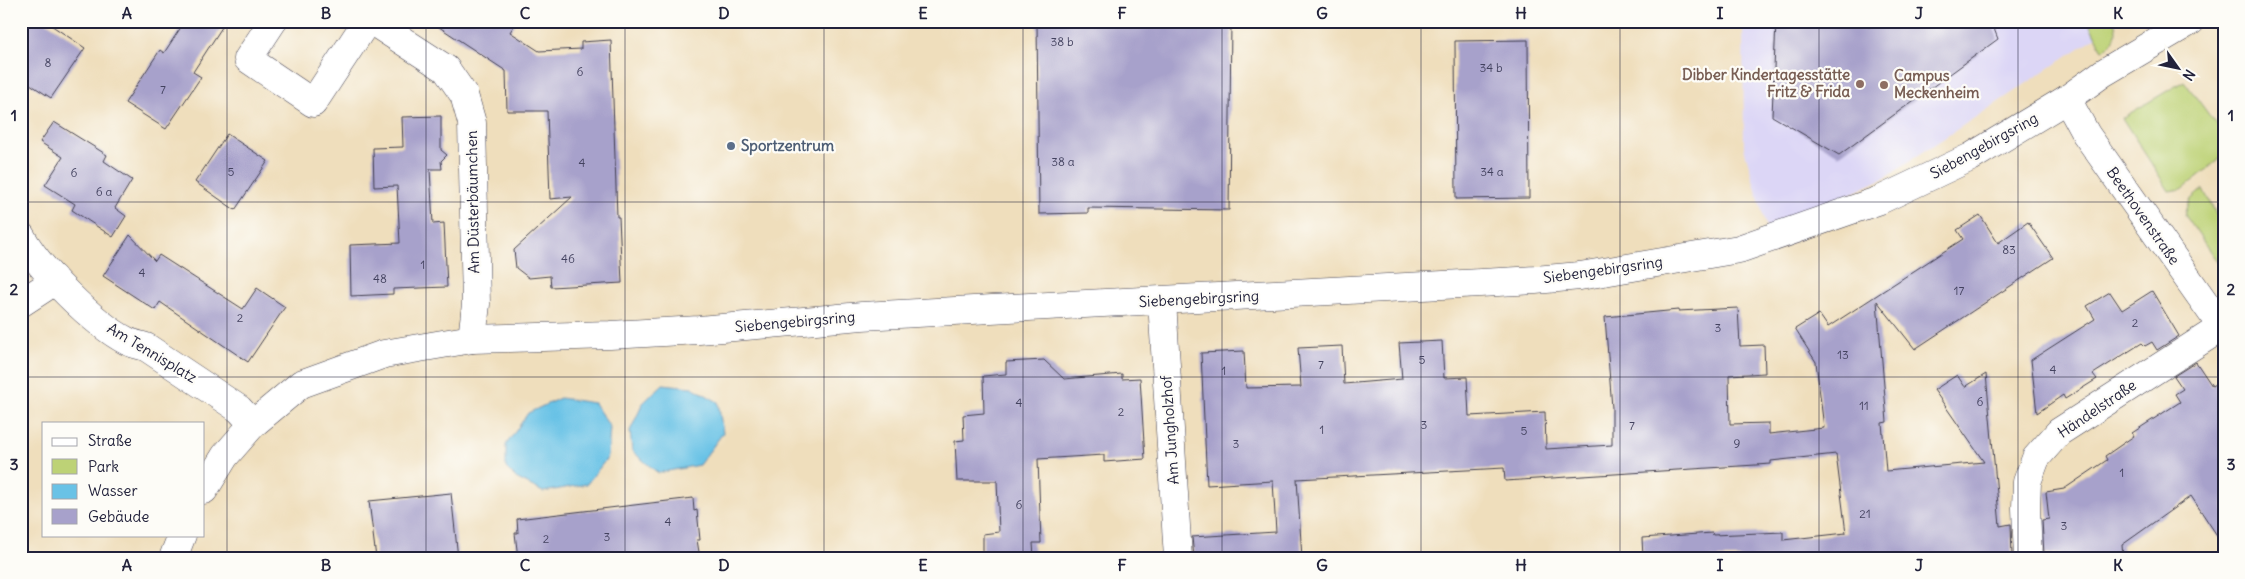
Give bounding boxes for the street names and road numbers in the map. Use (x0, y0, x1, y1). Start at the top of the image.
street label: Siebengebirgsring (1926, 108, 2041, 183)
street label: Am Düsterbäumchen (462, 130, 483, 274)
street label: Beethovenstraße (2103, 163, 2184, 268)
street label: Siebengebirgsring (1542, 252, 1664, 287)
street label: Siebengebirgsring (1138, 286, 1260, 311)
street label: Siebengebirgsring (734, 307, 856, 336)
street label: Am Tennisplatz (104, 318, 201, 387)
street label: Am Jungholzhof (1156, 374, 1183, 485)
street label: Händelstraße (2054, 375, 2140, 442)

